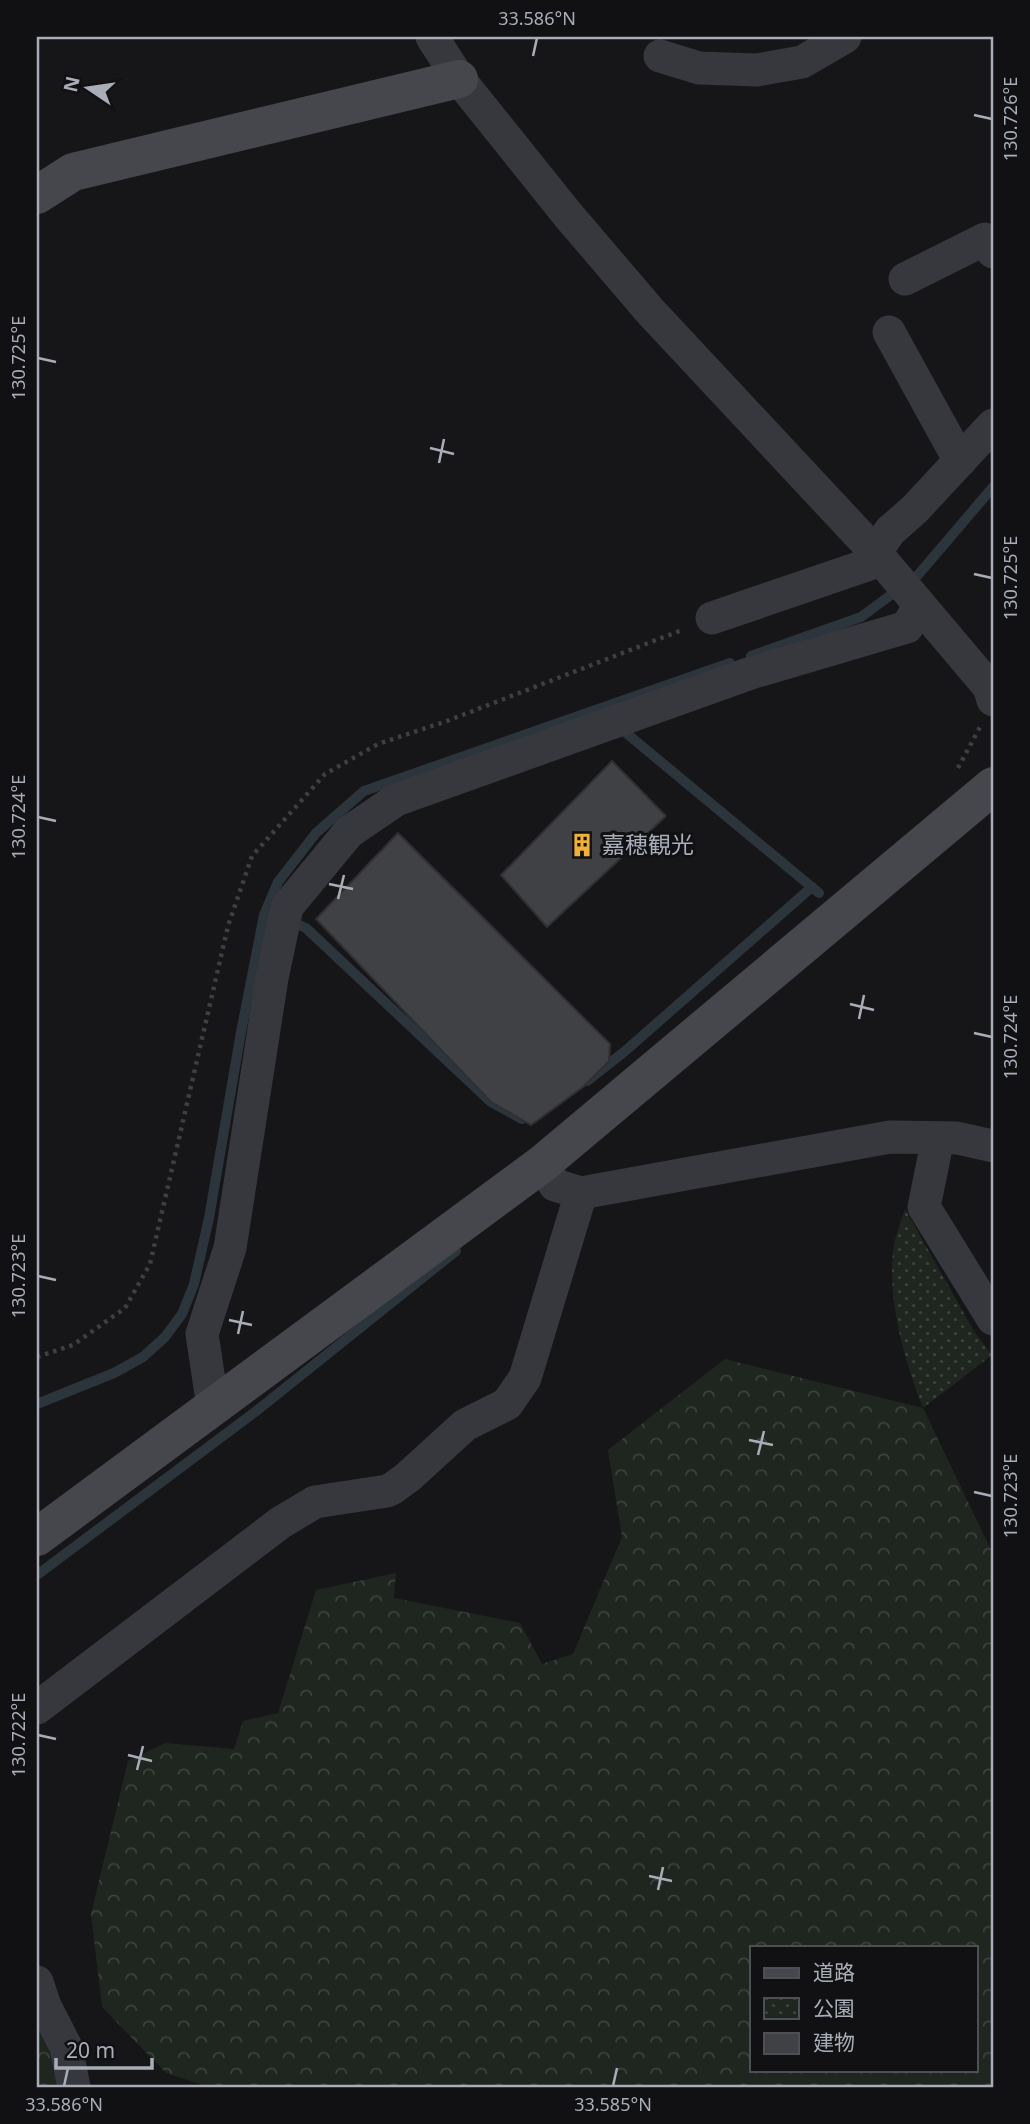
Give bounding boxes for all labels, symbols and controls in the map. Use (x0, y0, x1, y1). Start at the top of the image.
text: 33.586°N (498, 6, 576, 30)
north arrow (52, 52, 122, 122)
text: N (57, 74, 86, 95)
text: 130.726°E (998, 77, 1022, 161)
text: 130.725°E (6, 316, 30, 400)
text: 130.725°E (998, 536, 1022, 620)
text: 130.724°E (6, 775, 30, 859)
place label: 嘉穂観光 (602, 828, 694, 860)
building icon: 嘉穂観光 (568, 831, 596, 859)
text: 130.724°E (998, 995, 1022, 1079)
text: 130.723°E (6, 1234, 30, 1318)
text: 130.723°E (998, 1454, 1022, 1538)
text: 130.722°E (6, 1693, 30, 1777)
legend (750, 1946, 978, 2072)
text: 道路 (813, 1958, 855, 1986)
text: 公園 (813, 1994, 855, 2022)
scale bar (56, 2026, 152, 2070)
text: 建物 (813, 2028, 855, 2056)
text: 20 m (66, 2036, 115, 2064)
text: 33.586°N (25, 2092, 103, 2116)
text: 33.585°N (574, 2092, 652, 2116)

